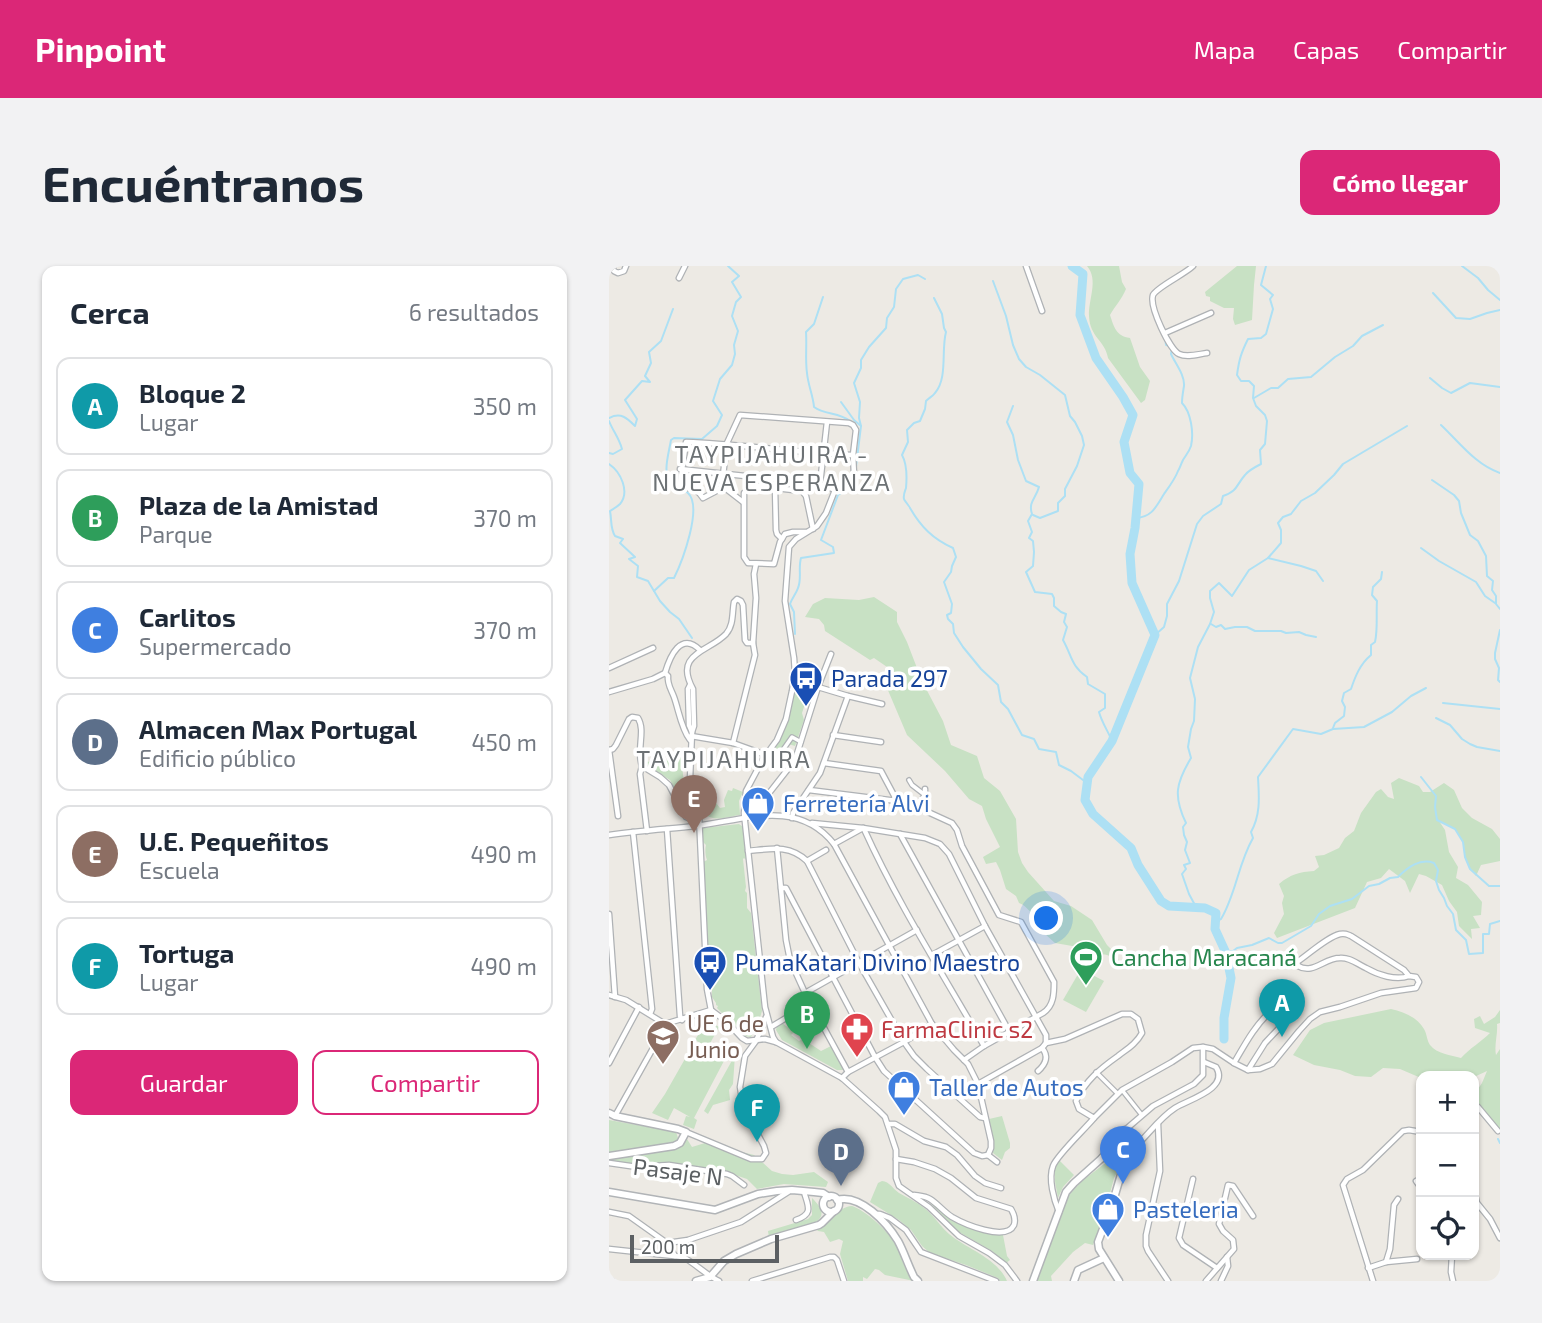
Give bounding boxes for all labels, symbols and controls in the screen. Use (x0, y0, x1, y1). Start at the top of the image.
text: Pinpoint (35, 29, 166, 69)
text: Mapa (1194, 35, 1255, 64)
text: Capas (1293, 35, 1359, 64)
text: Compartir (1397, 35, 1507, 64)
button: Cómo llegar (1300, 150, 1500, 215)
text: Encuéntranos (42, 153, 364, 212)
text: Cerca (70, 294, 150, 330)
text: 6 resultados (409, 298, 539, 326)
text: Bloque 2 (139, 377, 246, 408)
text: A (87, 392, 103, 420)
text: 350 m (473, 392, 537, 420)
text: Lugar (139, 408, 199, 436)
district label: TAYPIJAHUIRA - NUEVA ESPERANZA (652, 439, 892, 496)
text: Plaza de la Amistad (139, 489, 379, 520)
text: B (88, 504, 102, 532)
text: 370 m (473, 504, 537, 532)
text: Parque (139, 520, 213, 548)
text: Carlitos (139, 601, 236, 632)
text: C (88, 616, 102, 644)
text: 370 m (473, 616, 537, 644)
text: Supermercado (139, 632, 291, 660)
bus stop icon: Parada 297 (787, 659, 825, 708)
place label: Parada 297 (831, 664, 948, 692)
text: Almacen Max Portugal (139, 713, 417, 744)
text: D (87, 728, 103, 756)
text: 450 m (471, 728, 537, 756)
text: Edificio público (139, 744, 296, 772)
district label: TAYPIJAHUIRA (636, 744, 812, 773)
pin: E (671, 775, 717, 833)
shop icon: Ferretería Alvi (739, 784, 777, 833)
place label: Ferretería Alvi (783, 789, 930, 817)
text: U.E. Pequeñitos (139, 825, 329, 856)
text: E (88, 840, 102, 868)
text: 490 m (471, 840, 537, 868)
text: Escuela (139, 856, 220, 884)
your location (1029, 901, 1063, 935)
text: Tortuga (139, 937, 234, 968)
sports icon: Cancha Maracaná (1067, 938, 1105, 987)
bus stop icon: PumaKatari Divino Maestro (691, 943, 729, 992)
place label: Cancha Maracaná (1111, 943, 1297, 971)
place label: PumaKatari Divino Maestro (735, 948, 1020, 976)
text: F (89, 952, 101, 980)
text: 490 m (471, 952, 537, 980)
text: Lugar (139, 968, 199, 996)
pin: A (1259, 979, 1305, 1037)
pin: B (784, 991, 830, 1049)
place label: UE 6 de Junio (687, 1009, 764, 1063)
pharmacy icon: FarmaClinic s2 (838, 1010, 876, 1059)
place label: FarmaClinic s2 (881, 1015, 1033, 1043)
school or university icon: UE 6 de Junio (644, 1017, 682, 1066)
button: Guardar (70, 1050, 298, 1115)
button: Compartir (312, 1050, 539, 1115)
shop icon: Taller de Autos (885, 1068, 923, 1117)
map controls (1416, 1071, 1479, 1260)
button: + (1416, 1071, 1479, 1134)
place label: Taller de Autos (929, 1073, 1084, 1101)
pin: F (734, 1084, 780, 1142)
pin: C (1100, 1126, 1146, 1184)
pin: D (818, 1128, 864, 1186)
button: − (1416, 1134, 1479, 1197)
street label: Pasaje N (632, 1152, 724, 1190)
shop icon: Pasteleria (1089, 1190, 1127, 1239)
place label: Pasteleria (1133, 1195, 1239, 1223)
button: locate (1416, 1197, 1479, 1260)
scale bar (630, 1232, 779, 1264)
text: 200 m (641, 1235, 695, 1258)

